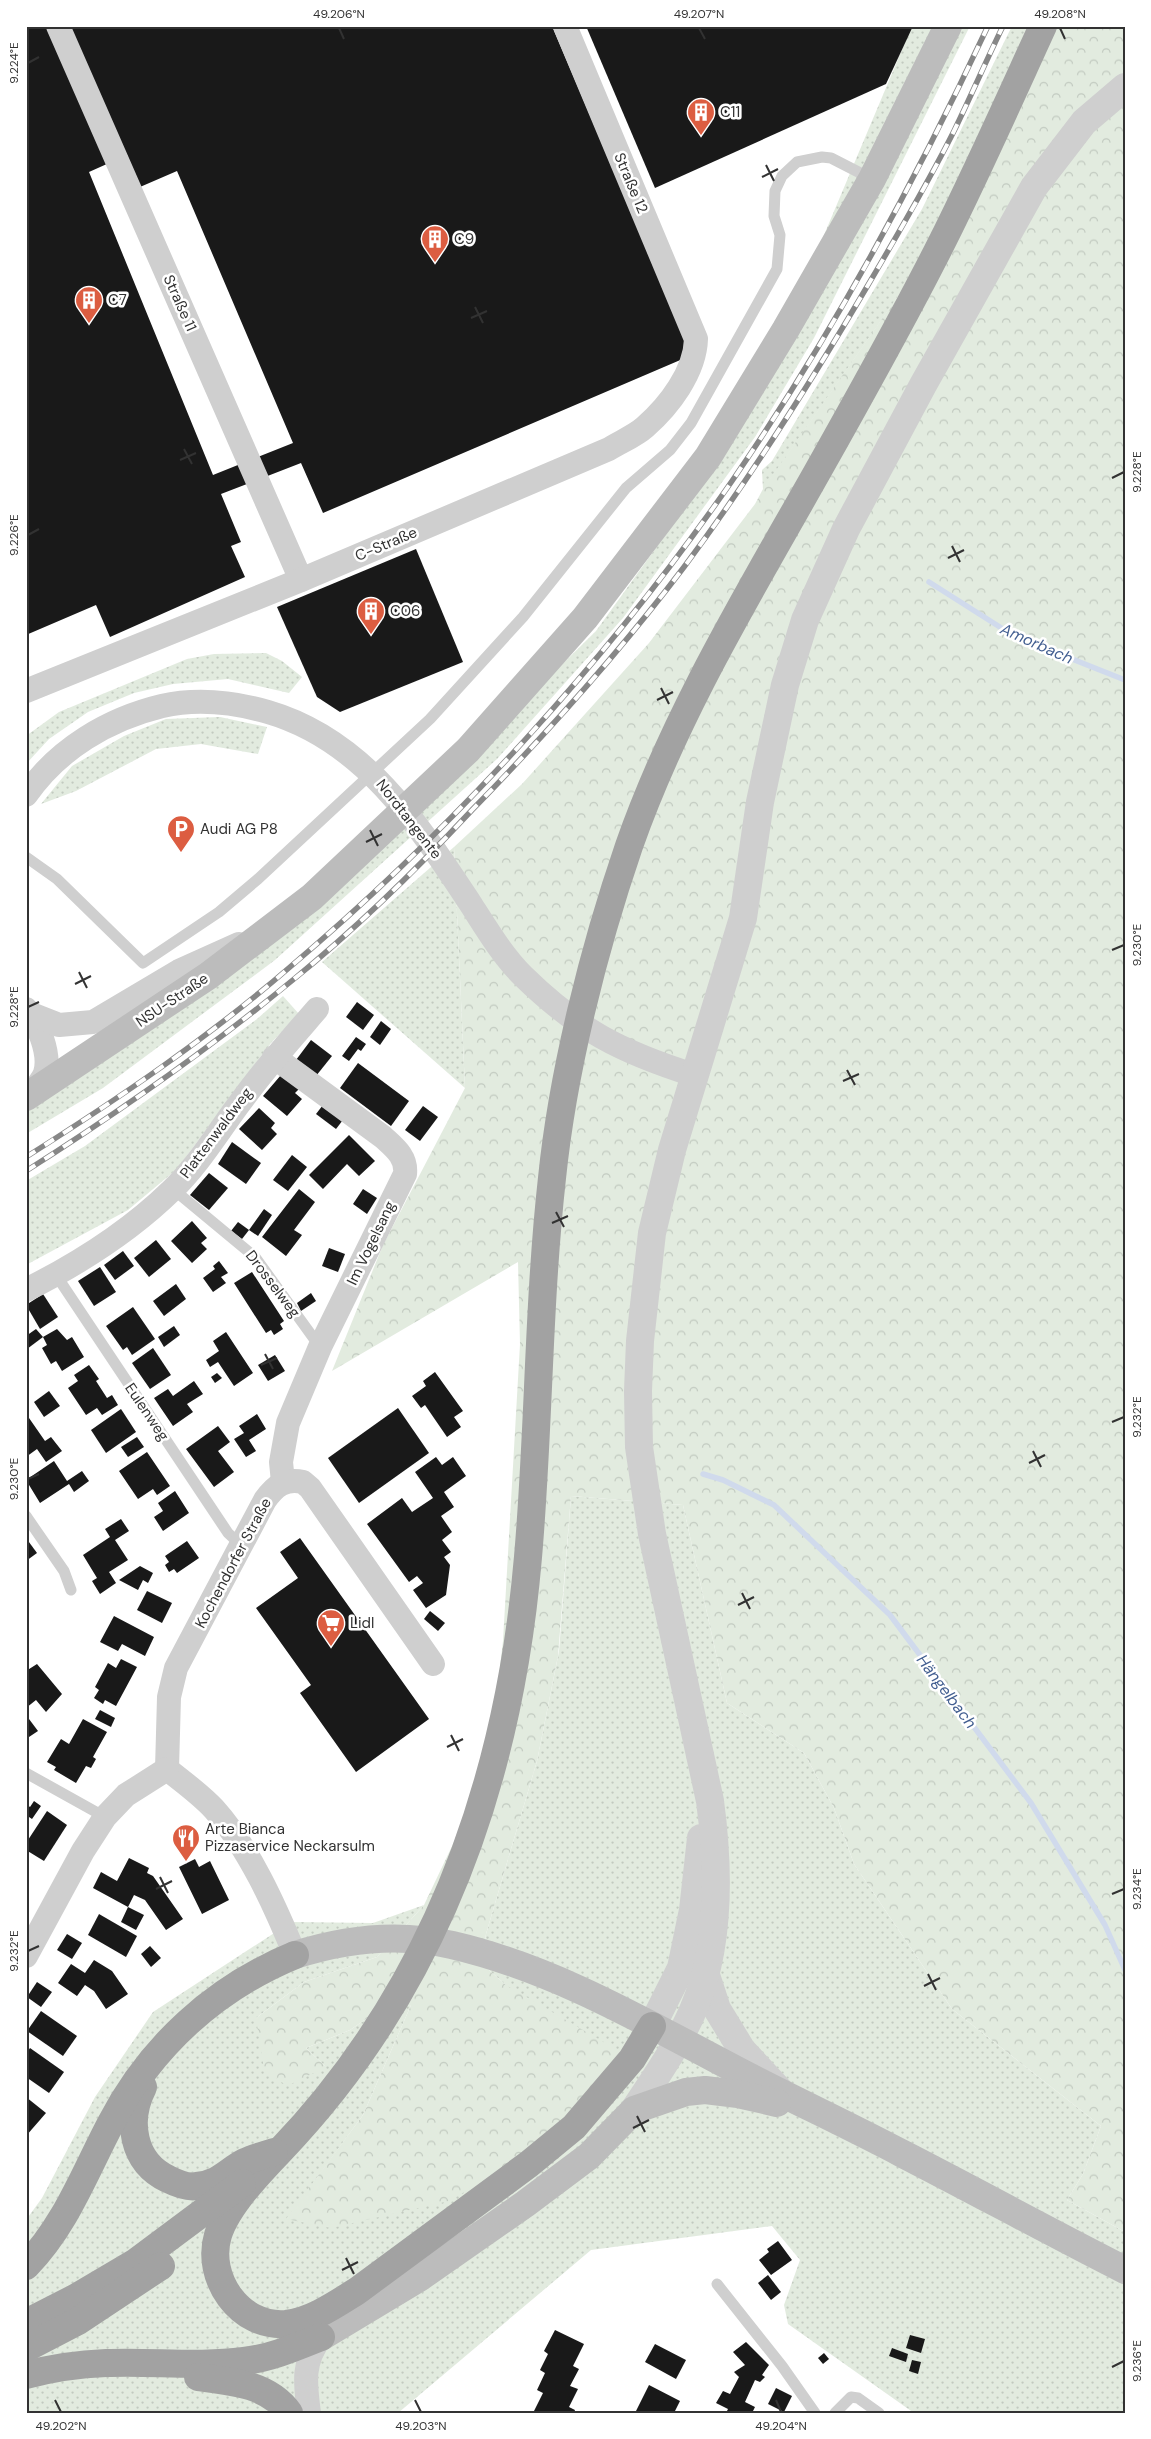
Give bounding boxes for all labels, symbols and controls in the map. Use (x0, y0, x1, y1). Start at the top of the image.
text: 49.206°N (313, 6, 365, 22)
text: 49.207°N (674, 6, 724, 22)
text: 49.208°N (1034, 6, 1086, 22)
text: 9.224°E (6, 42, 22, 84)
building icon: C11 (686, 97, 716, 136)
place label: C11 (720, 102, 740, 122)
street label: Straße 12 (609, 150, 653, 216)
building icon: C9 (420, 224, 450, 263)
place label: C9 (454, 229, 474, 249)
street label: Straße 11 (159, 272, 201, 334)
building icon: C7 (74, 285, 104, 324)
place label: C7 (108, 290, 127, 310)
text: 9.228°E (1129, 451, 1145, 493)
text: 9.226°E (6, 514, 22, 556)
street label: C-Straße (352, 522, 420, 566)
building icon: C06 (356, 596, 386, 635)
place label: C06 (390, 601, 420, 621)
water label: Amorbach (996, 618, 1076, 669)
street label: Nordtangente (372, 775, 446, 863)
parking icon: Audi AG P8 (166, 814, 196, 853)
place label: Audi AG P8 (200, 819, 278, 839)
text: 9.230°E (1129, 923, 1145, 966)
street label: NSU-Straße (132, 968, 212, 1032)
text: 9.228°E (6, 986, 22, 1028)
street label: Plattenwaldweg (175, 1084, 257, 1182)
street label: Im Vogelsang (342, 1198, 400, 1288)
street label: Drosselweg (241, 1246, 305, 1322)
street label: Eulenweg (120, 1379, 174, 1445)
text: 9.232°E (1129, 1396, 1145, 1438)
text: 9.230°E (6, 1457, 22, 1500)
street label: Kochendorfer Straße (190, 1494, 276, 1632)
supermarket icon: Lidl (316, 1608, 346, 1647)
place label: Lidl (350, 1613, 374, 1633)
water label: Hängelbach (912, 1650, 981, 1732)
place label: Arte Bianca Pizzaservice Neckarsulm (205, 1819, 375, 1856)
restaurant icon: Arte Bianca Pizzaservice Neckarsulm (171, 1823, 201, 1862)
text: 9.234°E (1129, 1868, 1145, 1910)
text: 9.232°E (6, 1930, 22, 1972)
text: 9.236°E (1129, 2340, 1145, 2382)
text: 49.202°N (35, 2418, 87, 2434)
text: 49.203°N (395, 2418, 447, 2434)
text: 49.204°N (755, 2418, 807, 2434)

